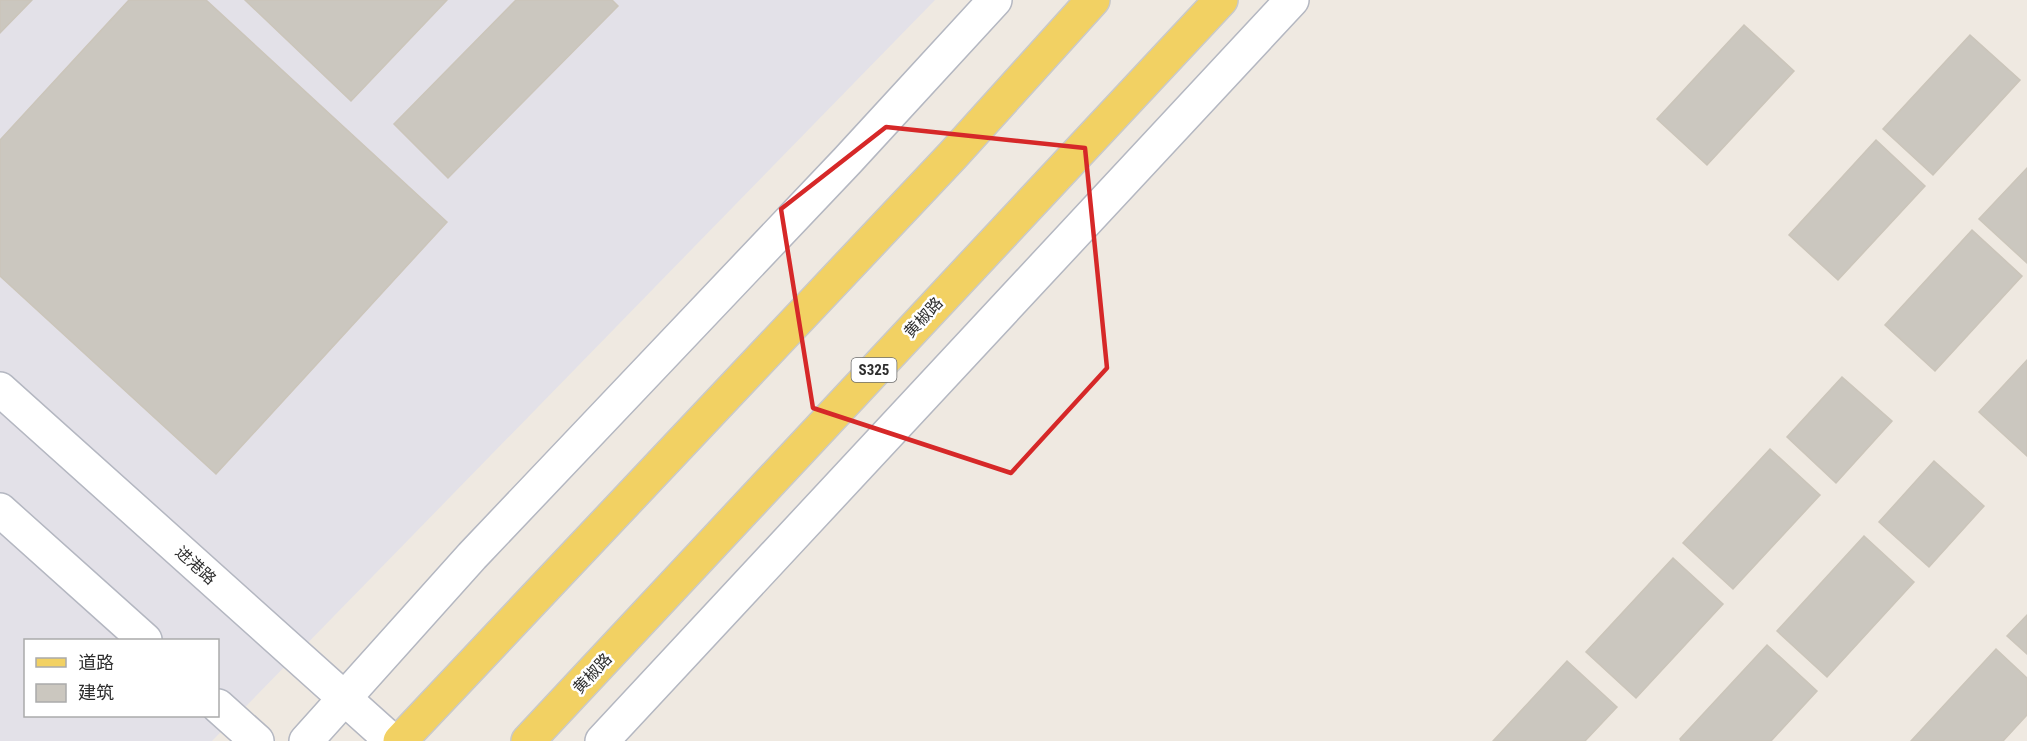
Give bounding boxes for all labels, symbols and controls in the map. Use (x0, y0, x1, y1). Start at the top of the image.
street label: 黄椒路 (900, 293, 947, 341)
road number: S325 (852, 358, 896, 382)
street label: 进港路 (171, 542, 220, 588)
legend (24, 639, 219, 717)
street label: 黄椒路 (569, 649, 616, 697)
text: 道路 (78, 652, 114, 673)
text: 建筑 (78, 682, 114, 703)

